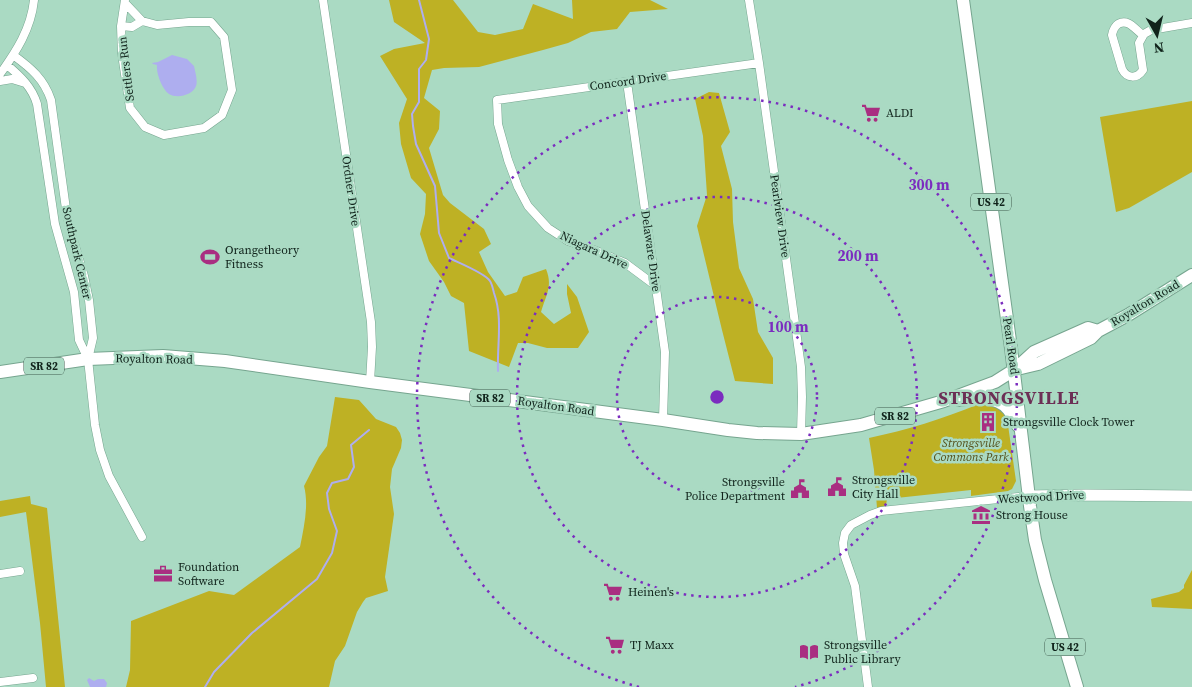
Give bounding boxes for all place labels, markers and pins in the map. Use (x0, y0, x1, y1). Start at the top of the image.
supermarket icon: ALDI (860, 102, 882, 124)
place label: ALDI (886, 105, 913, 121)
place label: Orangetheory Fitness (225, 242, 300, 272)
sports icon: Orangetheory Fitness (199, 246, 221, 268)
centre of rings (708, 388, 726, 406)
building icon: Strongsville Clock Tower (977, 411, 999, 433)
place label: Strongsville Clock Tower (1003, 414, 1135, 430)
place label: Strongsville City Hall (852, 472, 915, 502)
place label: Strongsville Police Department (685, 474, 785, 504)
public building icon: Strongsville City Hall (826, 476, 848, 498)
public building icon: Strongsville Police Department (789, 478, 811, 500)
museum icon: Strong House (970, 504, 992, 526)
place label: Strong House (996, 507, 1068, 523)
place label: Foundation Software (178, 559, 239, 589)
office icon: Foundation Software (152, 563, 174, 585)
supermarket icon: Heinen's (602, 581, 624, 603)
place label: Heinen's (628, 584, 674, 600)
supermarket icon: TJ Maxx (604, 634, 626, 656)
place label: TJ Maxx (630, 637, 675, 653)
place label: Strongsville Public Library (824, 637, 902, 667)
library icon: Strongsville Public Library (798, 641, 820, 663)

